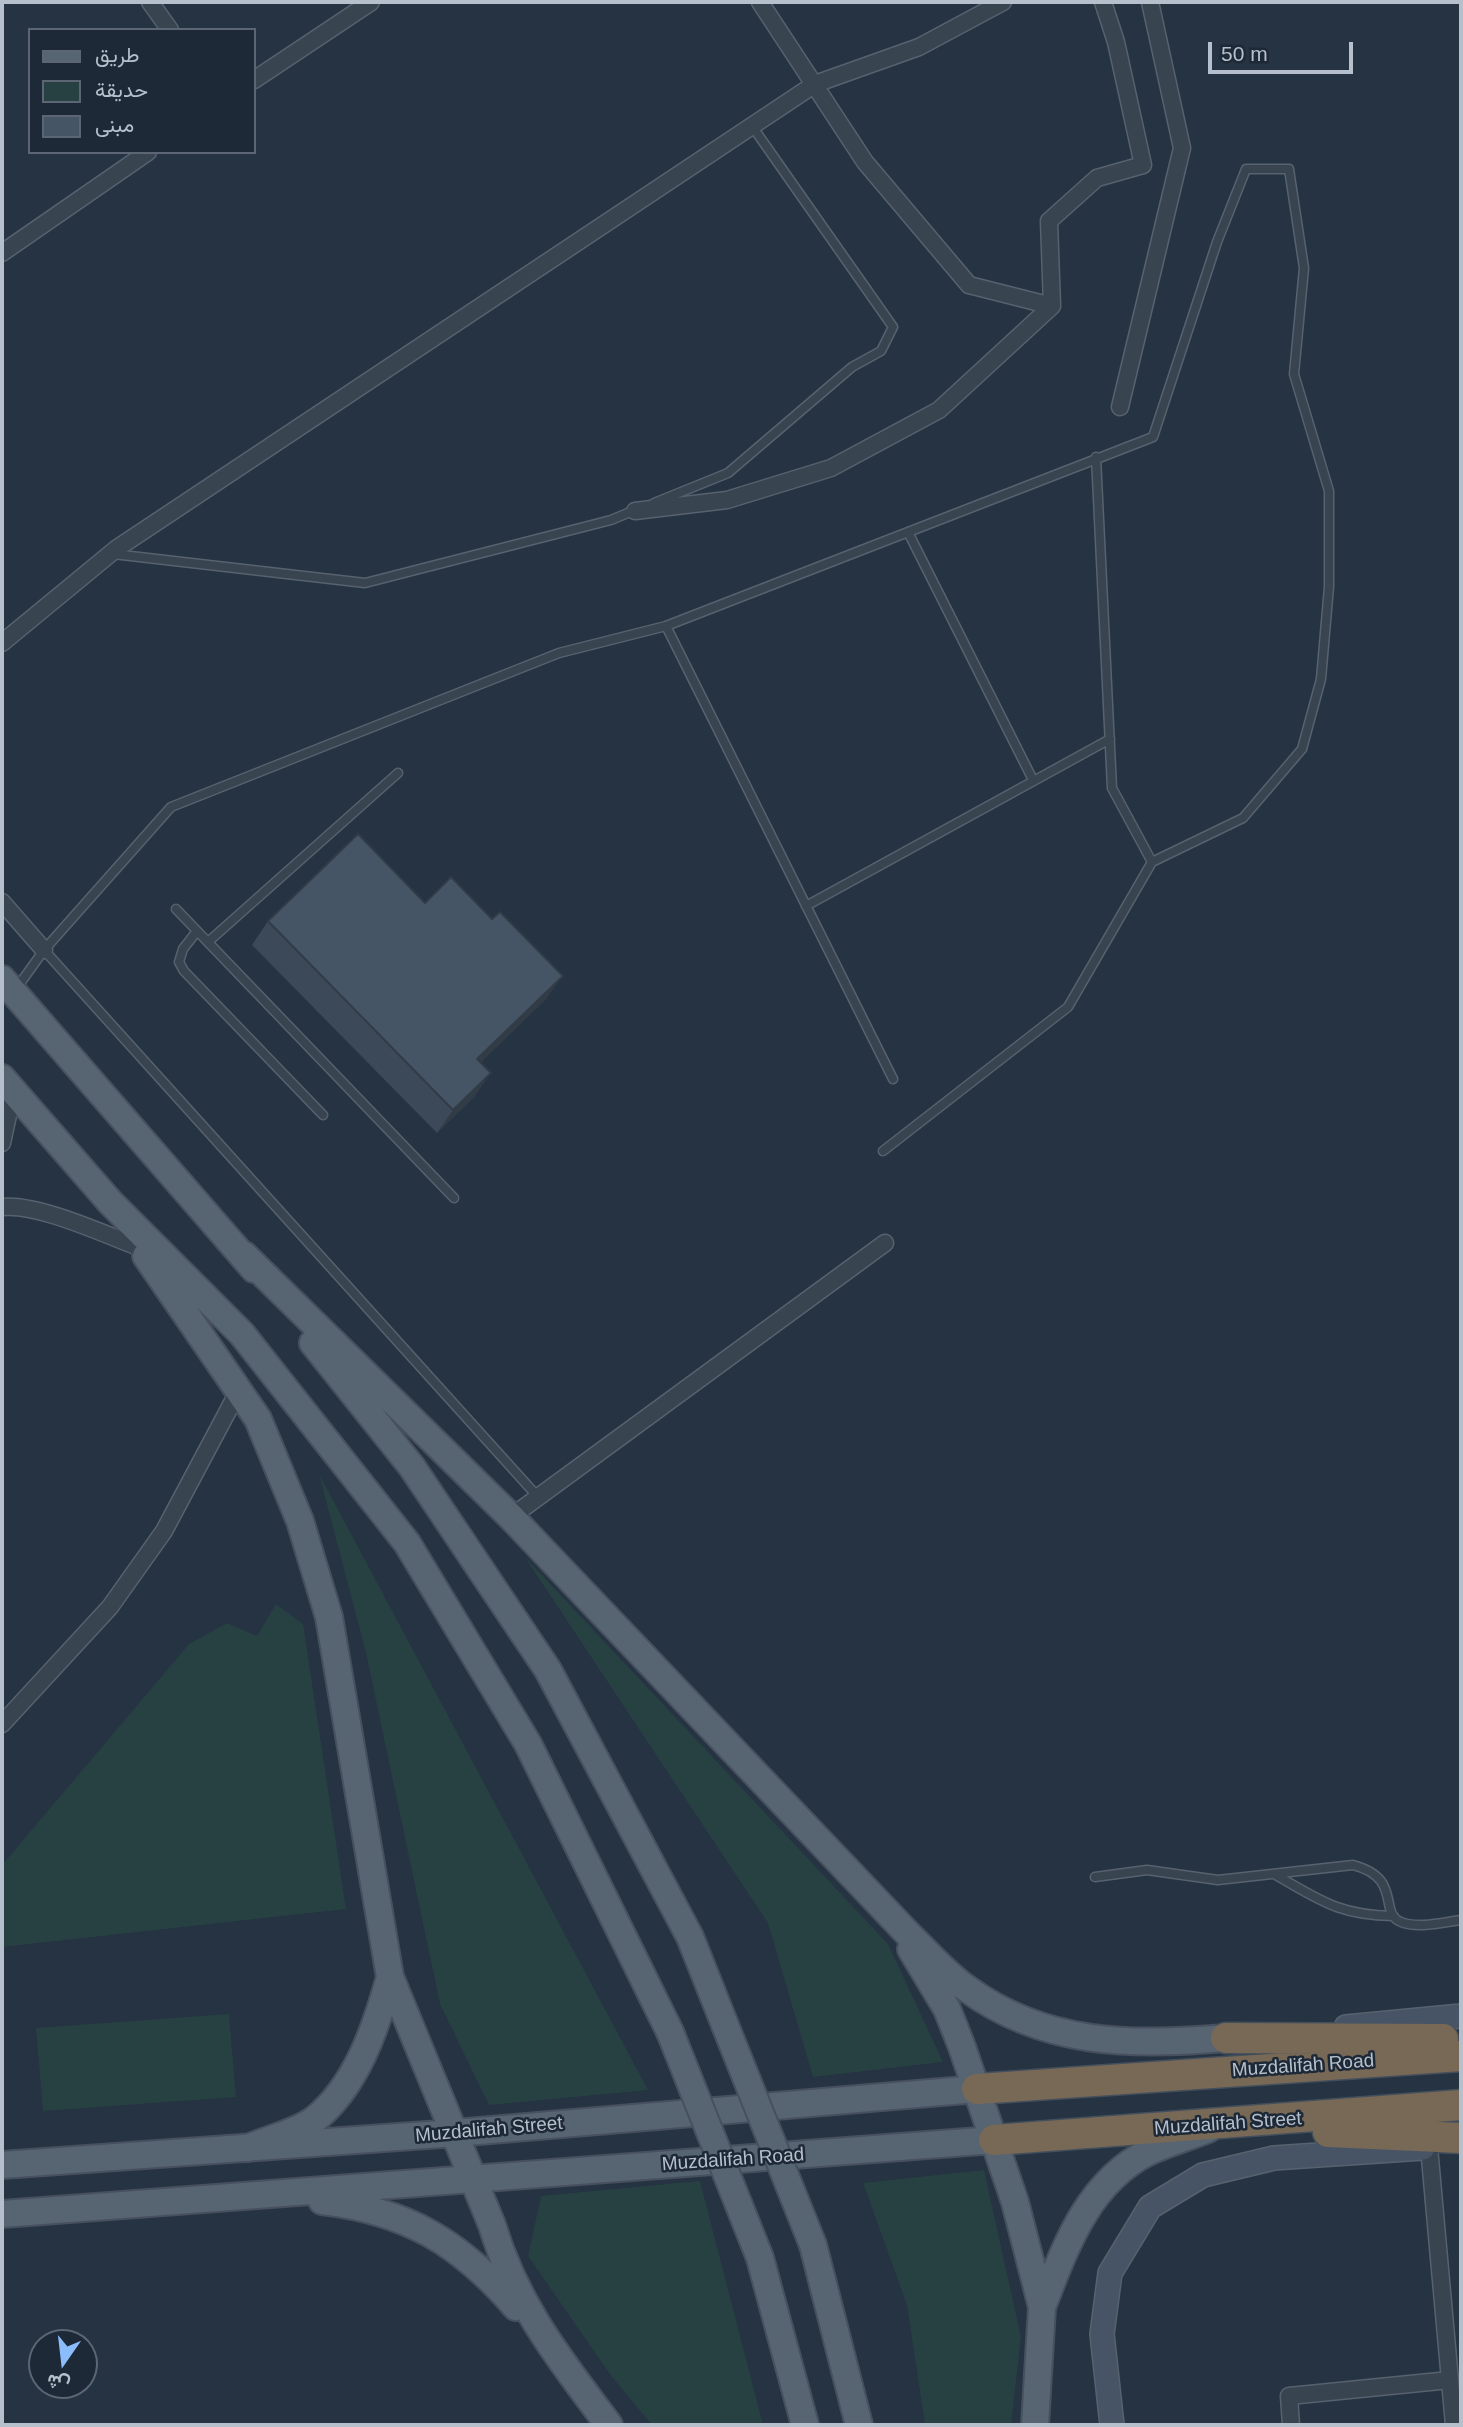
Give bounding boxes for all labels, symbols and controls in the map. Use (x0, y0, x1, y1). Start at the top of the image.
legend (28, 28, 256, 154)
scale bar (1211, 28, 1356, 72)
text: 50 m (1221, 42, 1268, 65)
text: طريق (95, 43, 140, 66)
text: حديقة (95, 78, 148, 101)
text: مبنى (95, 113, 134, 136)
street label: Muzdalifah Road (1231, 2050, 1375, 2082)
street label: Muzdalifah Street (1153, 2107, 1303, 2141)
street label: Muzdalifah Street (414, 2112, 564, 2148)
street label: Muzdalifah Road (661, 2144, 805, 2176)
north arrow (28, 2329, 98, 2399)
text: ش (45, 2370, 72, 2396)

